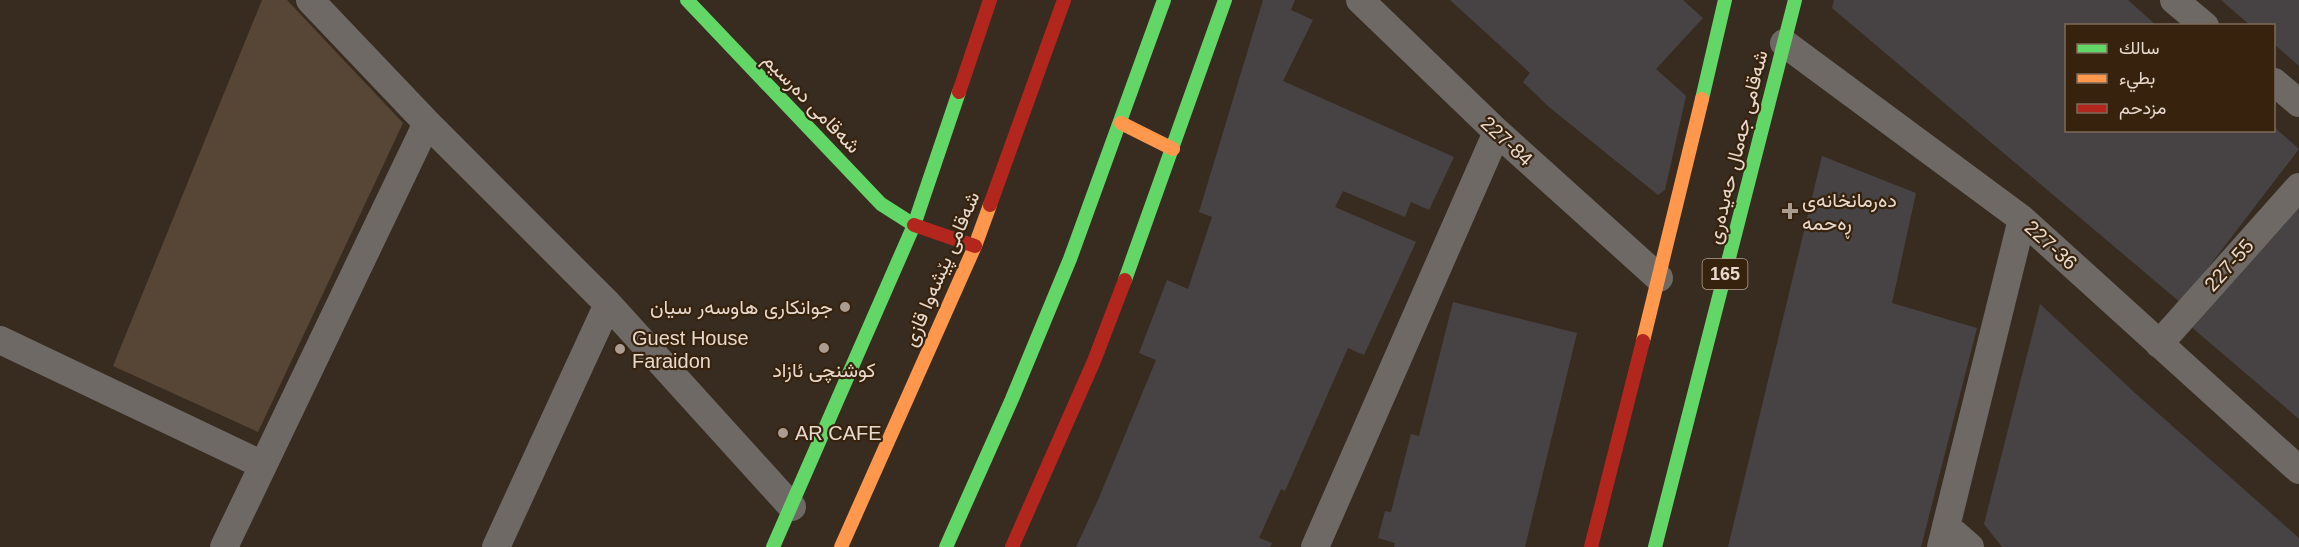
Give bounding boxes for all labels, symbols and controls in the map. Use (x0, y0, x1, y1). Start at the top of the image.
legend (2065, 24, 2275, 132)
text: سالك (2119, 38, 2159, 58)
street label: شەقامی جەمال حەیدەری (1702, 48, 1774, 247)
street label: شەقامی دەرسیم (758, 49, 865, 159)
text: بطيء (2119, 68, 2155, 93)
text: مزدحم (2119, 98, 2166, 120)
street label: 227-84 (1477, 112, 1537, 170)
street label: شەقامی پێشەوا قازی (898, 188, 986, 351)
place label: دەرمانخانەی ڕەحمە (1802, 189, 1897, 239)
marker: دەرمانخانەی ڕەحمە (1783, 204, 1797, 218)
street label: 227-36 (2020, 216, 2082, 274)
street label: 227-55 (2200, 234, 2258, 296)
road number: 165 (1702, 259, 1748, 289)
place label: جوانکاری هاوسەر سیان (650, 296, 833, 320)
marker: جوانکاری هاوسەر سیان (838, 300, 852, 314)
place label: Guest House Faraidon (632, 327, 749, 372)
marker: کوشنچی ئازاد (817, 341, 831, 355)
marker: Guest House Faraidon (613, 342, 627, 356)
place label: کوشنچی ئازاد (772, 359, 876, 384)
place label: AR CAFE (795, 422, 882, 444)
marker: AR CAFE (776, 426, 790, 440)

